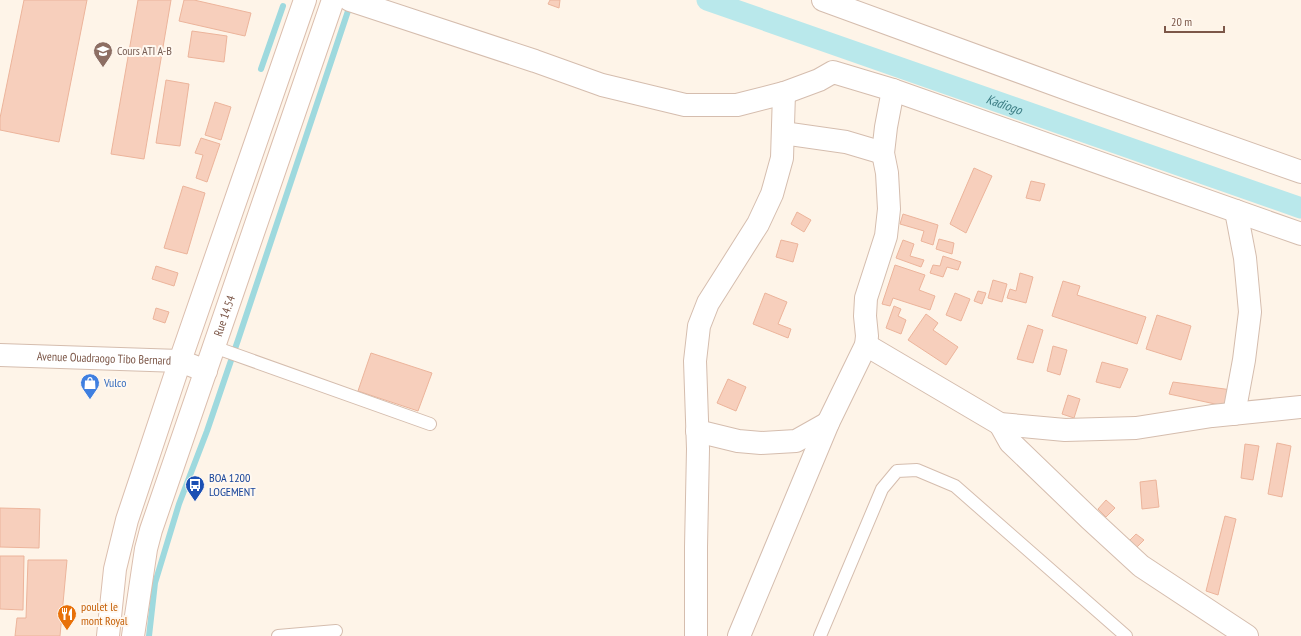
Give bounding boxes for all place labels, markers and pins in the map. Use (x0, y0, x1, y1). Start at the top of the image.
school or university icon: Cours ATI A-B (92, 40, 114, 68)
place label: Cours ATI A-B (117, 43, 172, 58)
shop icon: Vulco (79, 372, 101, 400)
place label: Vulco (103, 375, 126, 390)
place label: BOA 1200 LOGEMENT (209, 470, 256, 499)
bus stop icon: BOA 1200 LOGEMENT (184, 474, 206, 502)
place label: poulet le mont Royal (81, 599, 128, 628)
restaurant icon: poulet le mont Royal (56, 603, 78, 631)

